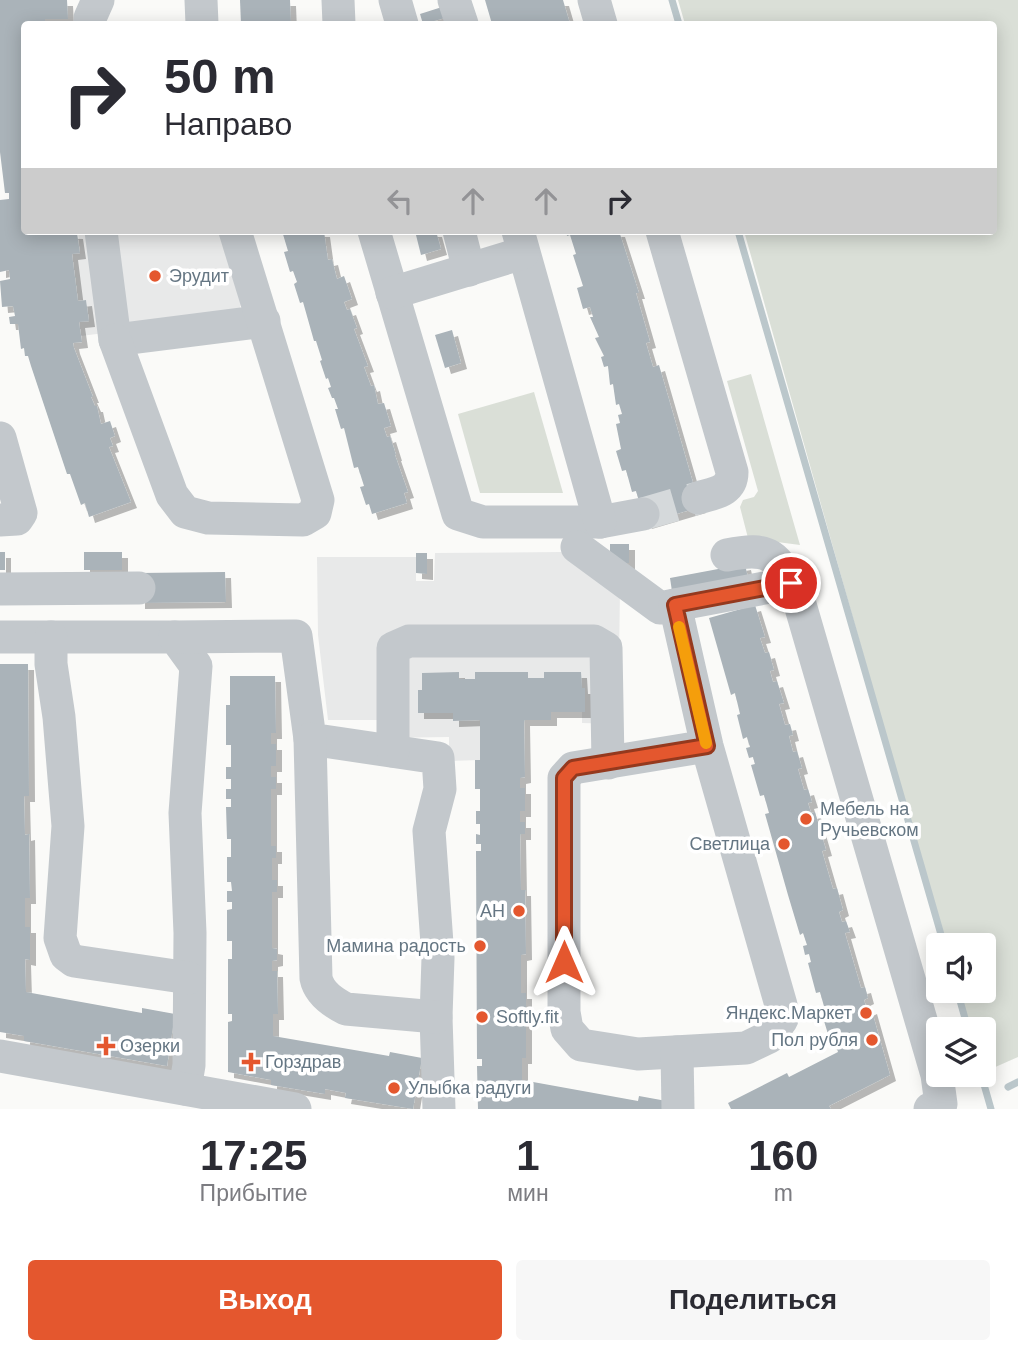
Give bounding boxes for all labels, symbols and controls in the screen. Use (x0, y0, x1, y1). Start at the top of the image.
icon: right (49, 49, 140, 140)
text: 50 m (164, 49, 276, 103)
text: Направо (164, 106, 292, 142)
icon: left (381, 182, 419, 220)
icon: ahead (454, 182, 492, 220)
icon: ahead (527, 182, 565, 220)
icon: right (600, 182, 638, 220)
place label: Эрудит (169, 266, 229, 286)
marker: Эрудит (147, 268, 163, 284)
pin (761, 553, 821, 613)
icon: arrive (772, 564, 810, 602)
place label: Мебель на Ручьевском (820, 799, 919, 840)
marker: Мебель на Ручьевском (798, 811, 814, 827)
place label: Светлица (690, 834, 771, 854)
marker: Светлица (776, 836, 792, 852)
place label: АН (480, 901, 505, 921)
marker: АН (511, 903, 527, 919)
position arrow (527, 925, 601, 999)
map controls (926, 933, 996, 1087)
button: sound (926, 933, 996, 1003)
place label: Мамина радость (326, 936, 466, 956)
marker: Мамина радость (472, 938, 488, 954)
place label: Яндекс.Маркет (726, 1003, 852, 1023)
marker: Яндекс.Маркет (858, 1005, 874, 1021)
place label: Softly.fit (496, 1007, 559, 1027)
marker: Softly.fit (474, 1009, 490, 1025)
button: layers (926, 1017, 996, 1087)
place label: Пол рубля (771, 1030, 858, 1050)
marker: Пол рубля (864, 1032, 880, 1048)
place label: Озерки (120, 1036, 180, 1056)
marker: Озерки (98, 1038, 114, 1054)
place label: Горздрав (265, 1052, 341, 1072)
marker: Горздрав (243, 1054, 259, 1070)
place label: Улыбка радуги (408, 1078, 531, 1098)
marker: Улыбка радуги (386, 1080, 402, 1096)
text: 17:25 (200, 1132, 307, 1179)
text: 1 (516, 1132, 540, 1179)
text: 160 (748, 1132, 818, 1179)
text: Прибытие (200, 1180, 308, 1206)
text: мин (507, 1180, 549, 1206)
text: m (774, 1180, 793, 1206)
button: Выход (28, 1260, 502, 1340)
button: Поделиться (516, 1260, 990, 1340)

